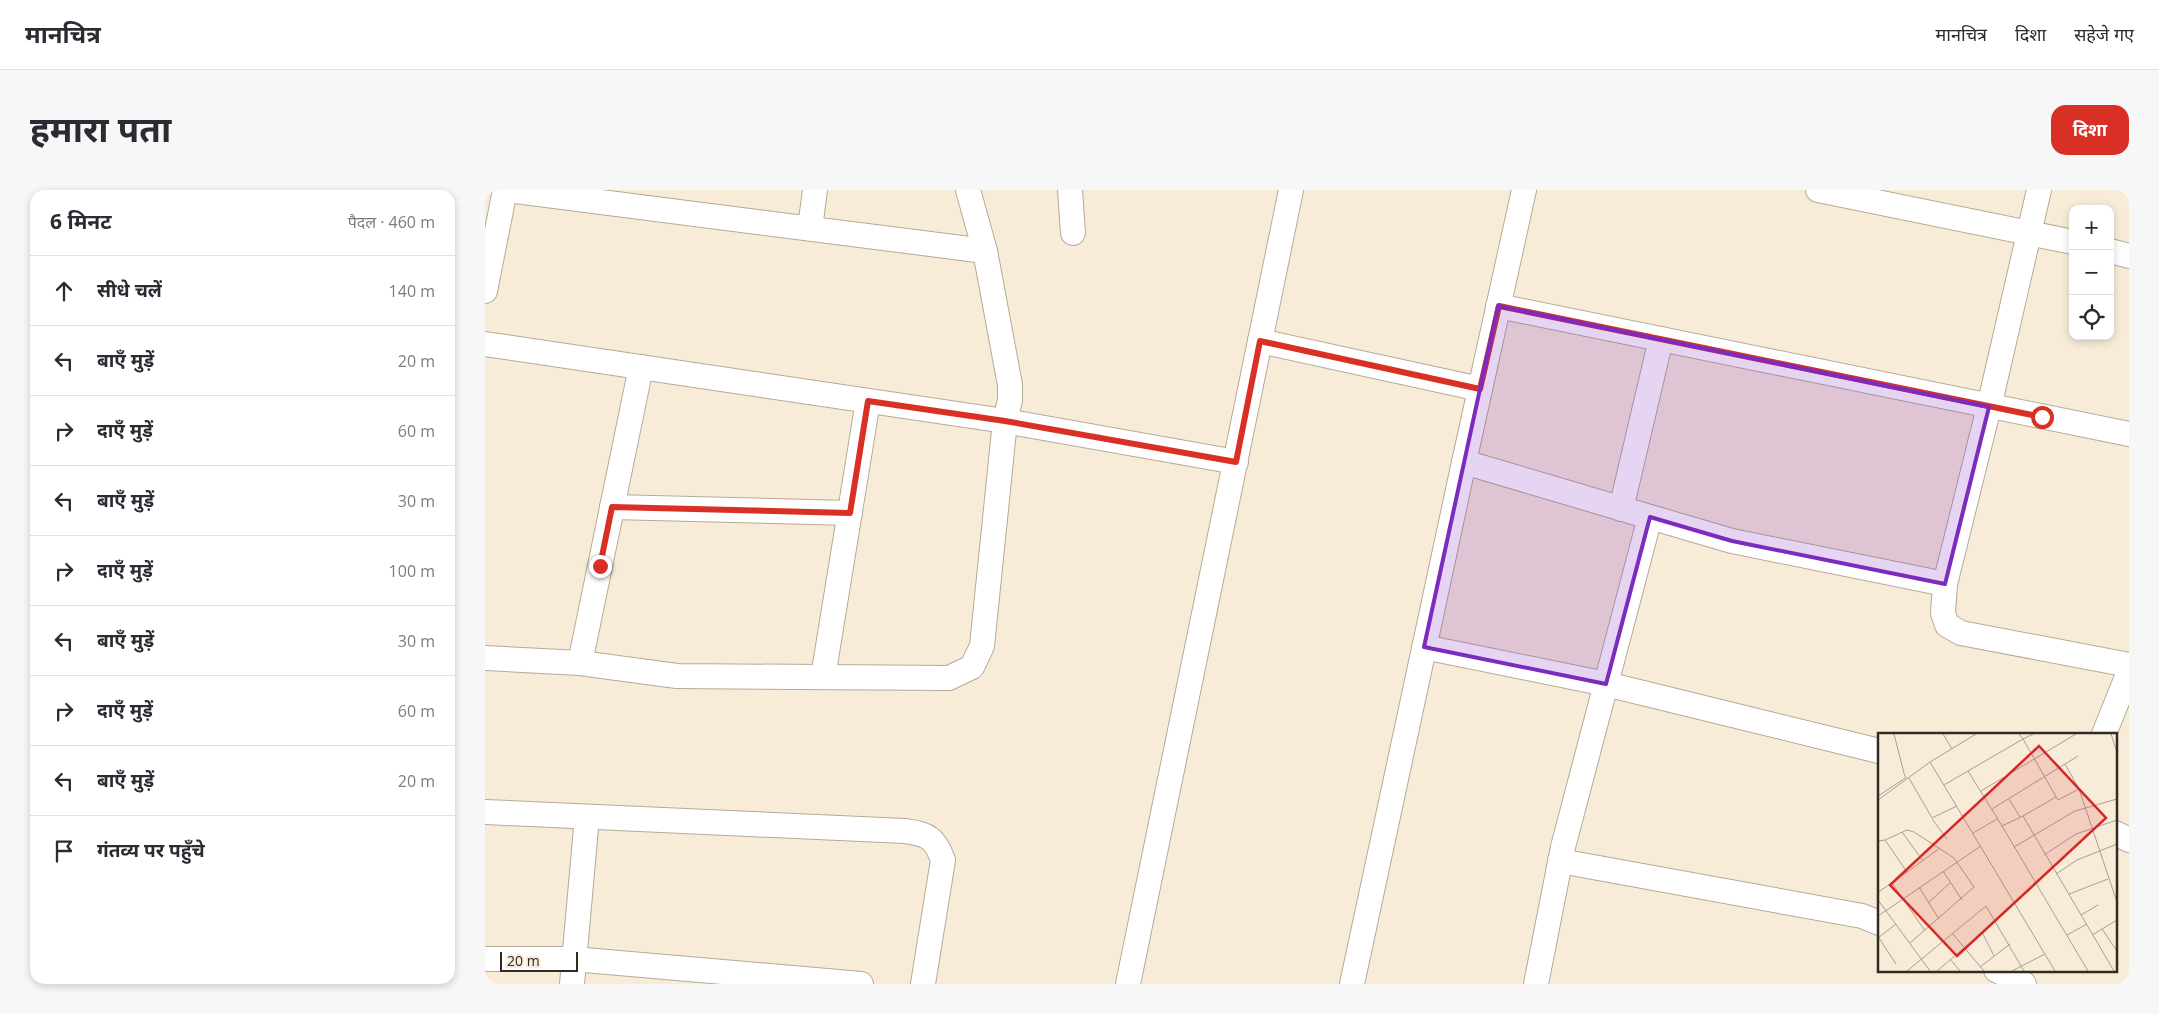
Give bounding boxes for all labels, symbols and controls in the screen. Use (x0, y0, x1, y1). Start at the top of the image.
text: मानचित्र (25, 17, 101, 50)
text: मानचित्र (1936, 22, 1987, 46)
text: दिशा (2015, 22, 2046, 46)
text: सहेजे गए (2074, 22, 2134, 46)
text: हमारा पता (30, 105, 171, 152)
button: दिशा (2051, 105, 2129, 155)
map controls (2069, 205, 2114, 340)
button: + (2069, 205, 2114, 250)
text: 6 मिनट (50, 207, 112, 235)
text: पैदल · 460 m (348, 211, 435, 233)
button: − (2069, 250, 2114, 295)
icon: ahead (50, 277, 78, 305)
text: सीधे चलें (97, 277, 162, 303)
text: 140 m (389, 280, 435, 302)
button: locate (2069, 295, 2114, 340)
icon: left (50, 347, 78, 375)
text: बाएँ मुड़ें (97, 347, 154, 373)
text: 20 m (398, 350, 435, 372)
route start (2031, 406, 2054, 429)
icon: right (50, 417, 78, 445)
text: दाएँ मुड़ें (97, 417, 153, 443)
text: 60 m (398, 420, 435, 442)
icon: left (50, 487, 78, 515)
text: बाएँ मुड़ें (97, 487, 154, 513)
text: 30 m (398, 490, 435, 512)
route end (589, 555, 612, 578)
icon: right (50, 557, 78, 585)
text: दाएँ मुड़ें (97, 557, 153, 583)
text: 100 m (389, 560, 435, 582)
icon: left (50, 627, 78, 655)
text: बाएँ मुड़ें (97, 627, 154, 653)
text: 30 m (398, 630, 435, 652)
icon: right (50, 697, 78, 725)
text: दाएँ मुड़ें (97, 697, 153, 723)
text: 60 m (398, 700, 435, 722)
inset map (1878, 733, 2117, 972)
icon: left (50, 767, 78, 795)
text: बाएँ मुड़ें (97, 767, 154, 793)
text: 20 m (398, 770, 435, 792)
icon: arrive (50, 837, 78, 865)
text: गंतव्य पर पहुँचे (97, 837, 205, 863)
scale bar (500, 949, 577, 972)
text: 20 m (507, 951, 540, 970)

